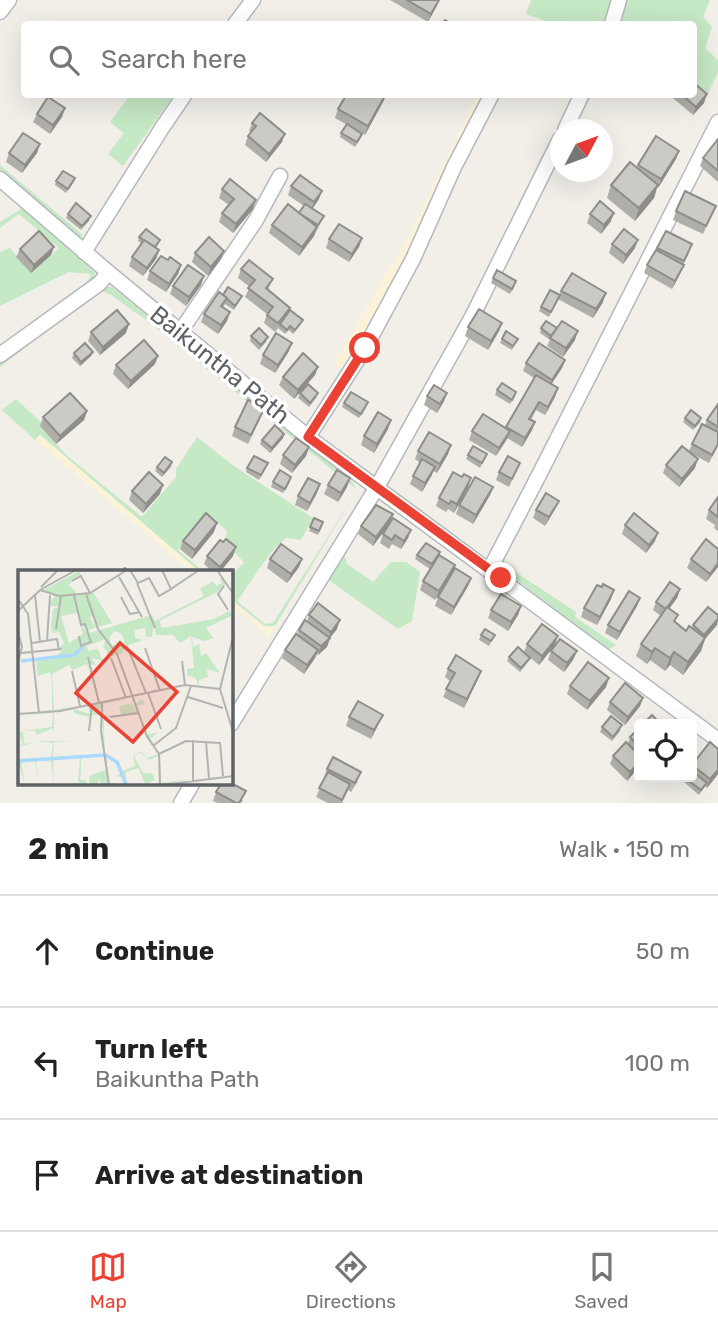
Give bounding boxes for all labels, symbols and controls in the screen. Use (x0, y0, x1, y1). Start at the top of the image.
search box (21, 21, 697, 98)
icon: search (45, 41, 83, 79)
text: Search here (101, 44, 247, 75)
north arrow (550, 119, 613, 182)
street label: Baikuntha Path (144, 300, 296, 430)
route start (349, 332, 380, 363)
route end (485, 562, 516, 593)
inset map (18, 570, 233, 786)
map controls (634, 719, 697, 782)
button: locate (634, 719, 697, 782)
text: 2 min (28, 831, 109, 867)
text: Walk · 150 m (559, 835, 690, 863)
icon: ahead (28, 932, 66, 970)
text: Continue (95, 936, 214, 967)
text: 50 m (636, 937, 690, 965)
text: Turn left (95, 1034, 207, 1065)
icon: left (28, 1044, 66, 1082)
text: 100 m (625, 1049, 690, 1077)
text: Baikuntha Path (95, 1065, 260, 1093)
icon: arrive (28, 1156, 66, 1194)
text: Arrive at destination (95, 1160, 363, 1191)
tab: Map (89, 1248, 127, 1313)
tab: Directions (306, 1248, 396, 1313)
tab: Saved (574, 1248, 629, 1313)

